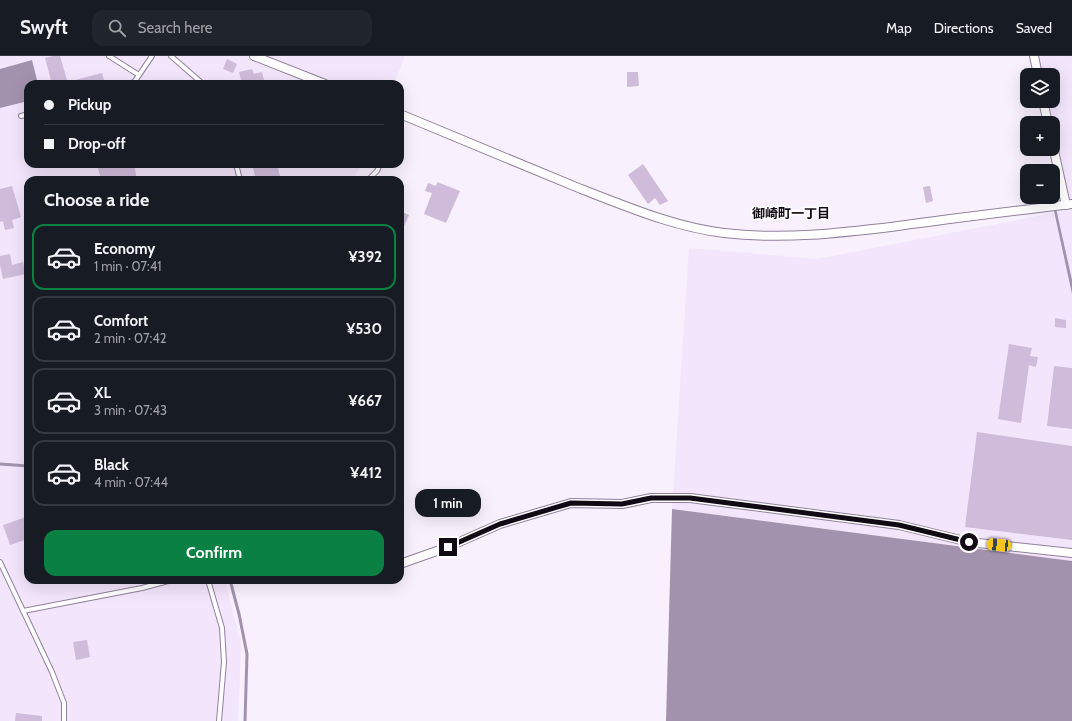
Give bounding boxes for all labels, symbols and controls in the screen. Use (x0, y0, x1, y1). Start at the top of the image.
search box (92, 10, 372, 46)
text: Swyft (20, 16, 68, 39)
icon: search (106, 17, 128, 39)
text: Search here (138, 19, 212, 37)
text: Map (886, 19, 912, 37)
text: Directions (934, 19, 994, 37)
text: Saved (1016, 19, 1052, 37)
map controls (1020, 68, 1060, 204)
button: layers (1020, 68, 1060, 108)
text: Pickup (68, 96, 111, 114)
button: + (1020, 116, 1060, 156)
text: Drop-off (68, 135, 126, 153)
button: − (1020, 164, 1060, 204)
text: Choose a ride (44, 189, 149, 211)
district label: 御崎町一丁目 (752, 205, 830, 221)
icon: car (46, 239, 82, 275)
text: Economy (94, 240, 155, 258)
text: ¥392 (348, 248, 382, 266)
text: 1 min · 07:41 (94, 258, 161, 274)
icon: car (46, 311, 82, 347)
text: Comfort (94, 312, 148, 330)
text: ¥530 (346, 320, 382, 338)
text: 2 min · 07:42 (94, 330, 167, 346)
icon: car (46, 383, 82, 419)
text: XL (94, 384, 111, 402)
text: ¥667 (348, 392, 382, 410)
text: 3 min · 07:43 (94, 402, 167, 418)
icon: car (46, 455, 82, 491)
text: Black (94, 456, 129, 474)
text: ¥412 (350, 464, 382, 482)
text: 4 min · 07:44 (94, 474, 168, 490)
callout: 1 min (415, 489, 481, 517)
text: 1 min (433, 495, 463, 511)
button: Confirm (44, 530, 384, 576)
route start (960, 533, 978, 551)
route end (439, 538, 457, 556)
car (986, 538, 1012, 552)

